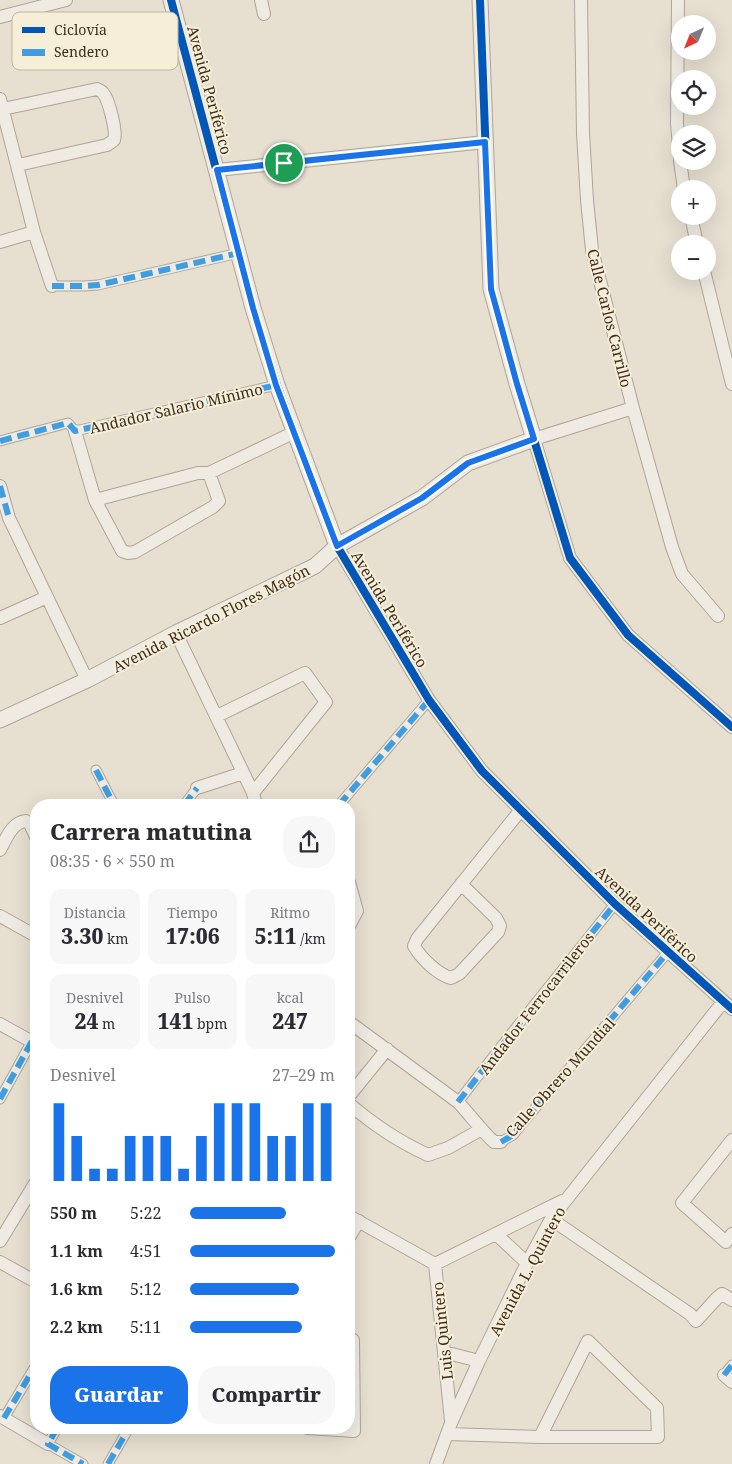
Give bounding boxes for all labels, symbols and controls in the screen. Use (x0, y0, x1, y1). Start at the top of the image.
legend (12, 12, 178, 70)
north arrow (671, 15, 716, 60)
map controls (671, 15, 716, 280)
text: Ciclovía (54, 20, 107, 39)
street label: Avenida Periférico (183, 23, 237, 157)
text: Sendero (54, 42, 109, 61)
button: locate (671, 70, 716, 115)
button: layers (671, 125, 716, 170)
pin (263, 142, 305, 184)
icon: arrive (270, 149, 298, 177)
button: + (671, 180, 716, 225)
button: − (671, 235, 716, 280)
street label: Calle Carlos Carrillo (583, 247, 637, 389)
street label: Andador Salario Mínimo (88, 378, 264, 438)
street label: Avenida Periférico (347, 547, 433, 671)
street label: Avenida Ricardo Flores Magón (109, 559, 313, 677)
text: Carrera matutina (50, 816, 252, 846)
button: share (283, 816, 335, 868)
text: 08:35 · 6 × 550 m (50, 850, 175, 872)
street label: Avenida Periférico (592, 861, 702, 967)
text: Distancia (64, 903, 126, 922)
text: Tiempo (167, 903, 218, 922)
text: Ritmo (270, 903, 310, 922)
text: 3.30 (61, 922, 103, 950)
text: 17:06 (165, 922, 220, 950)
text: 5:11 (254, 922, 297, 950)
street label: Andador Ferrocarrileros (474, 927, 598, 1078)
text: km (103, 929, 129, 948)
text: /km (297, 929, 326, 948)
text: Desnivel (66, 988, 124, 1007)
text: Pulso (174, 988, 211, 1007)
text: kcal (277, 988, 304, 1007)
text: 24 (74, 1007, 98, 1035)
text: 141 (158, 1007, 193, 1035)
text: 247 (272, 1007, 308, 1035)
street label: Calle Obrero Mundial (501, 1013, 619, 1141)
text: m (98, 1014, 115, 1033)
text: bpm (193, 1014, 227, 1033)
text: Desnivel (50, 1064, 116, 1086)
text: 27–29 m (272, 1064, 335, 1086)
text: 550 m (50, 1202, 97, 1224)
text: 5:22 (130, 1202, 161, 1224)
street label: Avenida L. Quintero (484, 1203, 570, 1339)
text: 1.1 km (50, 1240, 103, 1262)
text: 4:51 (130, 1240, 161, 1262)
text: 1.6 km (50, 1278, 103, 1300)
text: 5:12 (130, 1278, 161, 1300)
street label: Luis Quintero (427, 1281, 457, 1381)
text: 2.2 km (50, 1316, 103, 1338)
text: 5:11 (130, 1316, 161, 1338)
button: Guardar (50, 1366, 188, 1424)
button: Compartir (198, 1366, 335, 1424)

